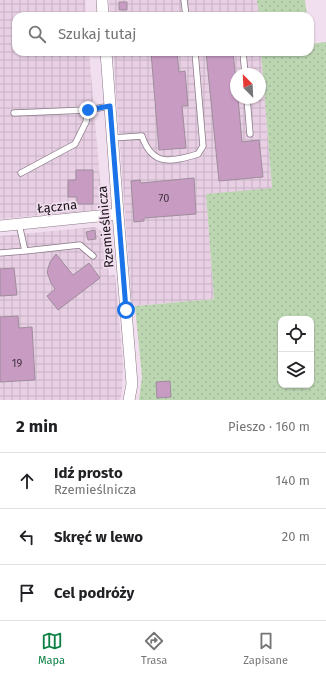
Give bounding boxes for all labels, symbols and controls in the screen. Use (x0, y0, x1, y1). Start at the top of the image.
search box (12, 12, 314, 56)
icon: search (26, 23, 48, 45)
text: Szukaj tutaj (58, 25, 136, 43)
north arrow (230, 68, 266, 104)
route end (79, 101, 97, 119)
street label: Rzemieślnicza (94, 185, 117, 269)
house number: 70 (159, 192, 169, 205)
street label: Łączna (36, 197, 78, 216)
route start (117, 301, 135, 319)
map controls (278, 316, 314, 388)
button: locate (278, 316, 314, 352)
button: layers (278, 352, 314, 388)
house number: 19 (12, 357, 22, 370)
text: 2 min (16, 416, 58, 437)
text: Pieszo · 160 m (228, 419, 310, 434)
text: Idź prosto (54, 464, 123, 482)
icon: ahead (16, 470, 38, 492)
text: 140 m (276, 473, 310, 488)
text: Rzemieślnicza (54, 482, 136, 497)
icon: left (16, 526, 38, 548)
text: Skręć w lewo (54, 528, 143, 546)
text: 20 m (282, 529, 310, 544)
icon: arrive (16, 582, 38, 604)
text: Cel podróży (54, 584, 134, 602)
tab: Mapa (38, 630, 65, 667)
tab: Trasa (141, 630, 167, 667)
tab: Zapisane (243, 630, 288, 667)

